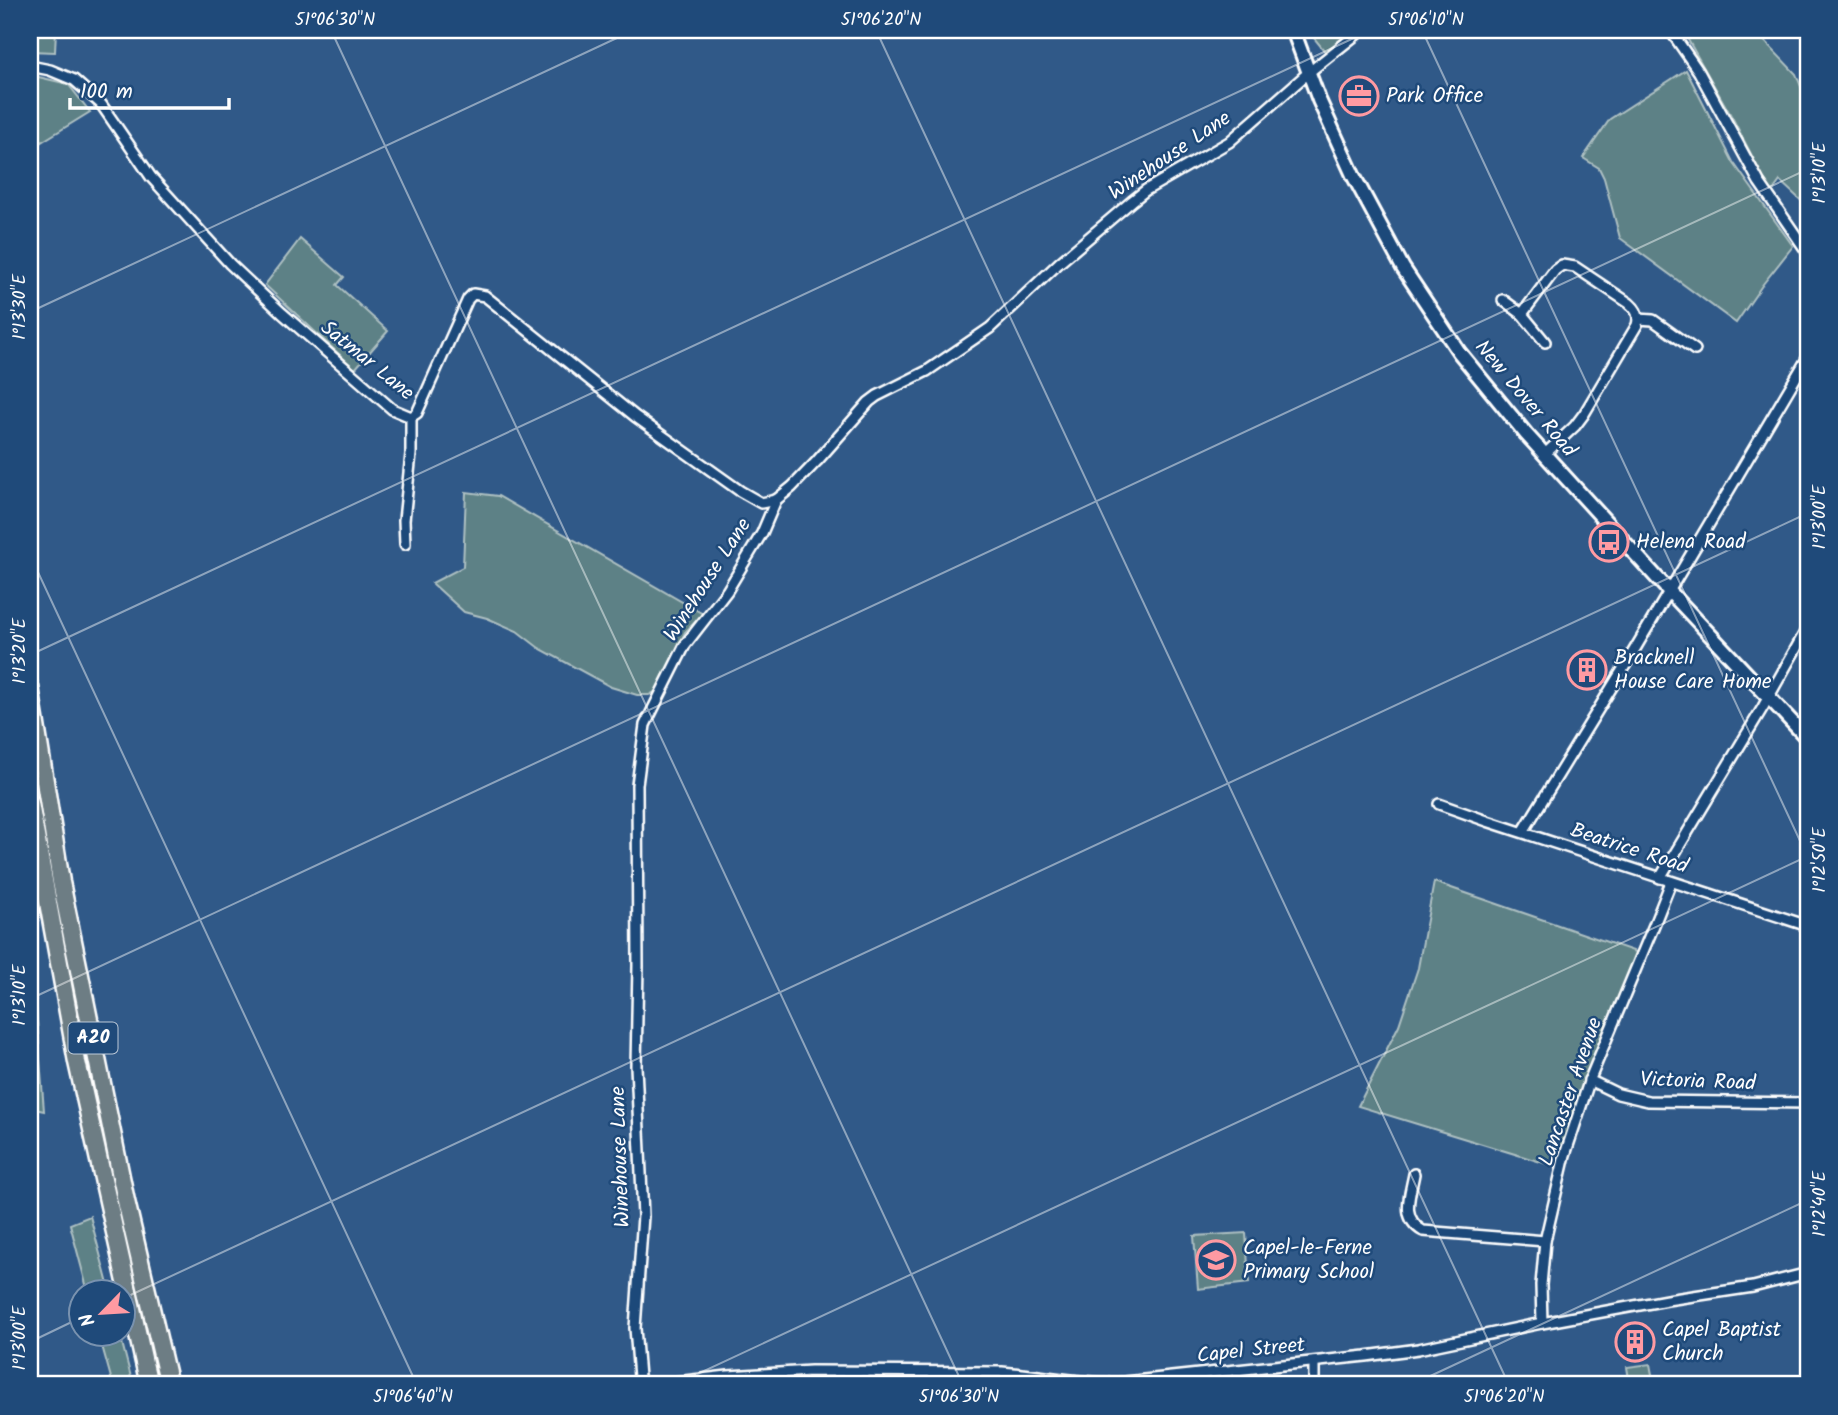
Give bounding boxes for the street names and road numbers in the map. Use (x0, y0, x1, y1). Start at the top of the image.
street label: Winehouse Lane (1102, 102, 1238, 209)
street label: Satmar Lane (313, 313, 422, 410)
street label: New Dover Road (1466, 333, 1585, 466)
street label: Winehouse Lane (656, 511, 761, 648)
street label: Beatrice Road (1566, 814, 1693, 884)
street label: Lancaster Avenue (1530, 1013, 1612, 1171)
road number: A20 (68, 1022, 118, 1054)
street label: Victoria Road (1640, 1063, 1757, 1101)
street label: Winehouse Lane (602, 1085, 640, 1228)
street label: Capel Street (1195, 1329, 1308, 1373)

